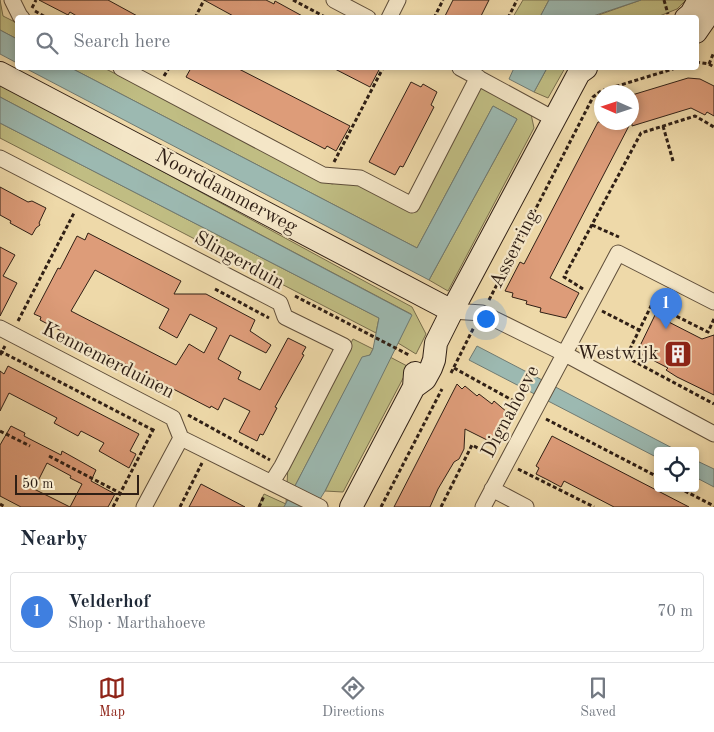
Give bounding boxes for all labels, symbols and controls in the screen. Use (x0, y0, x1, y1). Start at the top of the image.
search box (15, 15, 699, 70)
icon: search (33, 29, 61, 57)
text: Search here (73, 33, 170, 52)
north arrow (594, 85, 639, 130)
street label: Noorddammerweg (152, 146, 301, 238)
street label: Asserring (487, 206, 543, 292)
street label: Slingerduin (191, 228, 288, 294)
pin: 1 (650, 288, 682, 329)
your location (473, 306, 499, 332)
street label: Kennemerduinen (39, 319, 178, 403)
building icon: Westwijk (663, 339, 693, 369)
place label: Westwijk (577, 344, 659, 364)
street label: Dignahoeve (478, 363, 544, 461)
map controls (654, 447, 699, 492)
button: locate (654, 447, 699, 492)
scale bar (15, 472, 139, 495)
text: 50 m (22, 477, 53, 491)
text: Nearby (20, 529, 88, 550)
text: Velderhof (68, 593, 150, 612)
text: 1 (32, 604, 42, 620)
text: 70 m (657, 604, 693, 620)
text: Shop · Marthahoeve (68, 616, 205, 632)
tab: Map (98, 674, 126, 721)
tab: Directions (322, 674, 384, 721)
tab: Saved (580, 674, 616, 721)

